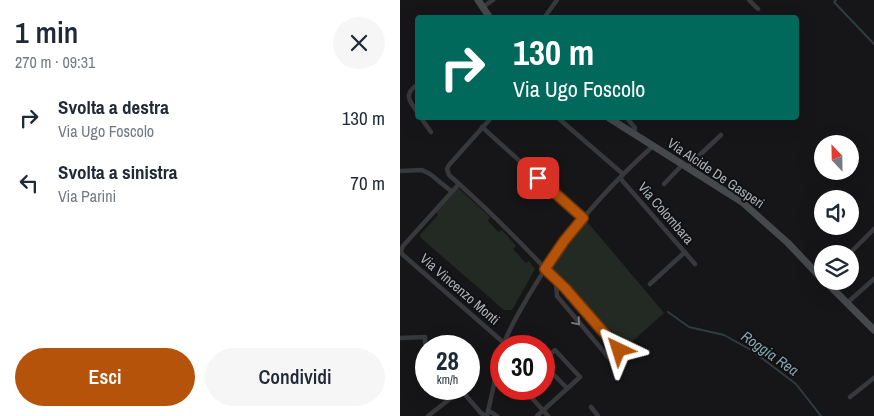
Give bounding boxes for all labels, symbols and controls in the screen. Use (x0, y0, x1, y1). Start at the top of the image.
text: 1 min (15, 12, 78, 52)
button: close (333, 17, 385, 69)
text: 130 m (513, 29, 594, 76)
icon: right (430, 35, 495, 100)
text: 270 m · 09:31 (15, 51, 95, 73)
text: Via Ugo Foscolo (513, 74, 645, 104)
text: Svolta a destra (58, 94, 169, 120)
icon: right (15, 104, 43, 132)
text: 130 m (342, 105, 385, 131)
text: Via Ugo Foscolo (58, 120, 154, 142)
street label: Via Alcide De Gasperi (664, 134, 768, 212)
north arrow (814, 135, 859, 180)
map controls (814, 135, 859, 290)
pin (517, 157, 559, 199)
text: Svolta a sinistra (58, 159, 178, 185)
icon: arrive (524, 164, 552, 192)
icon: left (15, 169, 43, 197)
text: 70 m (350, 170, 385, 196)
street label: Via Colombara (634, 178, 698, 248)
text: Via Parini (58, 185, 116, 207)
button: sound (814, 190, 859, 235)
button: layers (814, 245, 859, 290)
street label: Via Vincenzo Monti (416, 249, 504, 329)
one-way arrow (572, 316, 581, 325)
position arrow (592, 323, 644, 375)
water label: Roggia Rea (737, 326, 803, 381)
speed limit sign: 30 (490, 335, 555, 400)
text: 28 (436, 344, 459, 378)
button: Esci (15, 348, 195, 406)
button: Condividi (205, 348, 385, 406)
text: km/h (437, 372, 458, 388)

